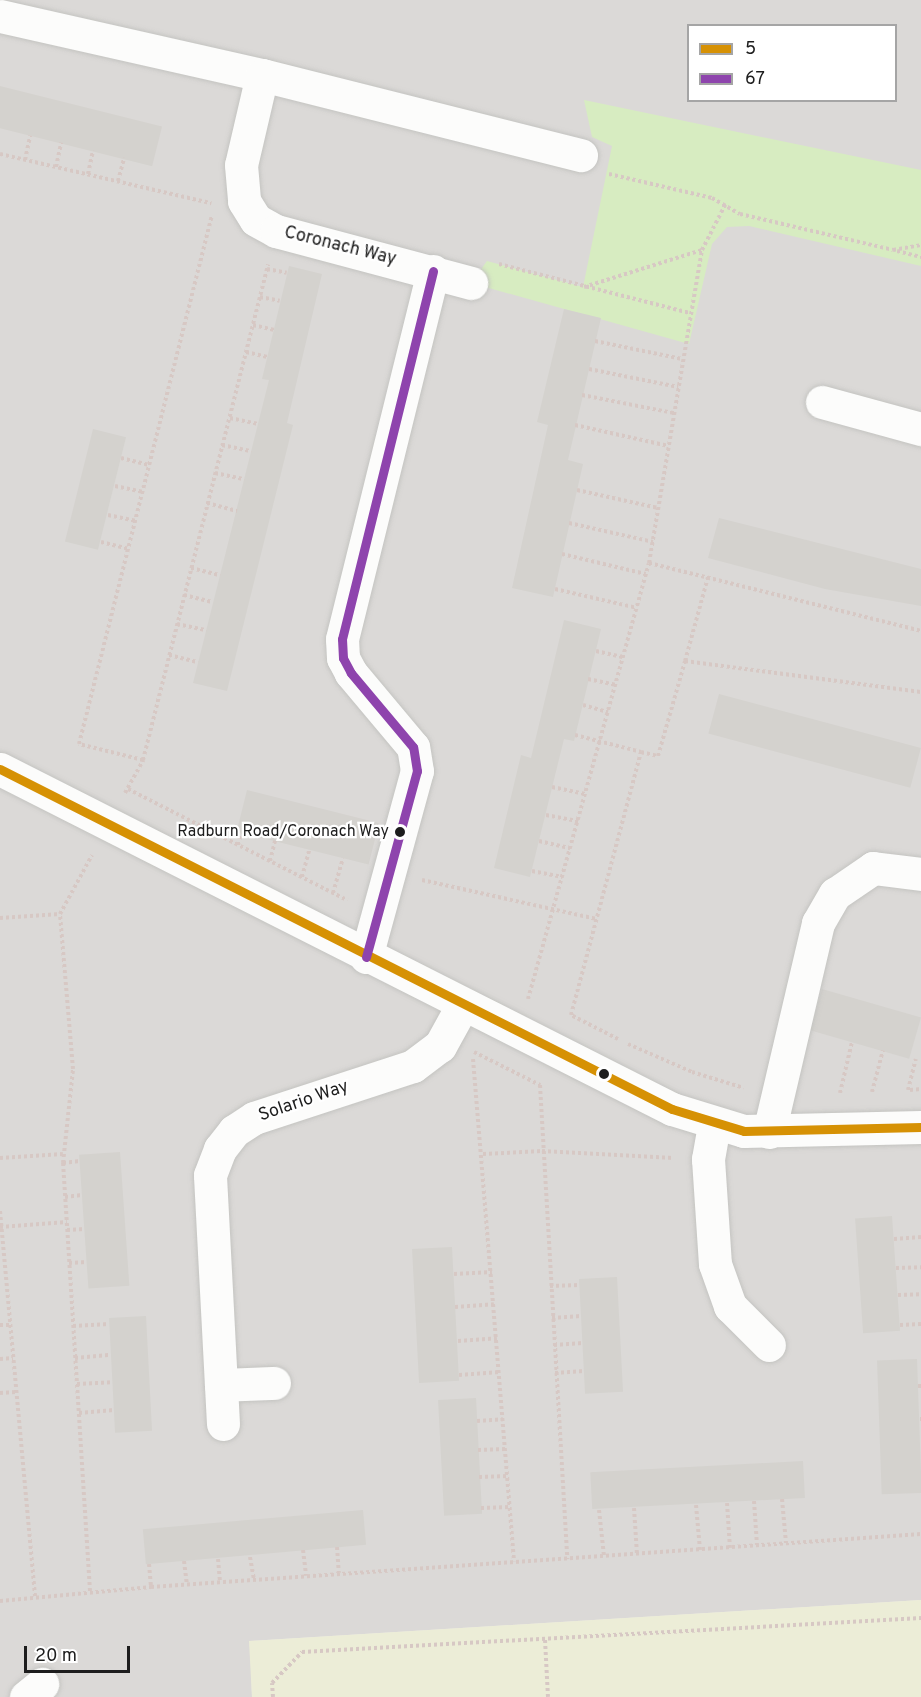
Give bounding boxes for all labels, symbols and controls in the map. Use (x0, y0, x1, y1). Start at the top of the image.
legend (687, 24, 897, 102)
text: 5 (745, 38, 756, 61)
text: 67 (745, 68, 765, 91)
street label: Coronach Way (282, 223, 398, 271)
place label: Radburn Road/Coronach Way (177, 822, 389, 842)
marker: Radburn Road/Coronach Way (394, 826, 406, 838)
unlabelled marker (598, 1068, 610, 1080)
street label: Solario Way (256, 1076, 352, 1128)
scale bar (27, 1634, 134, 1672)
text: 20 m (35, 1645, 77, 1668)

